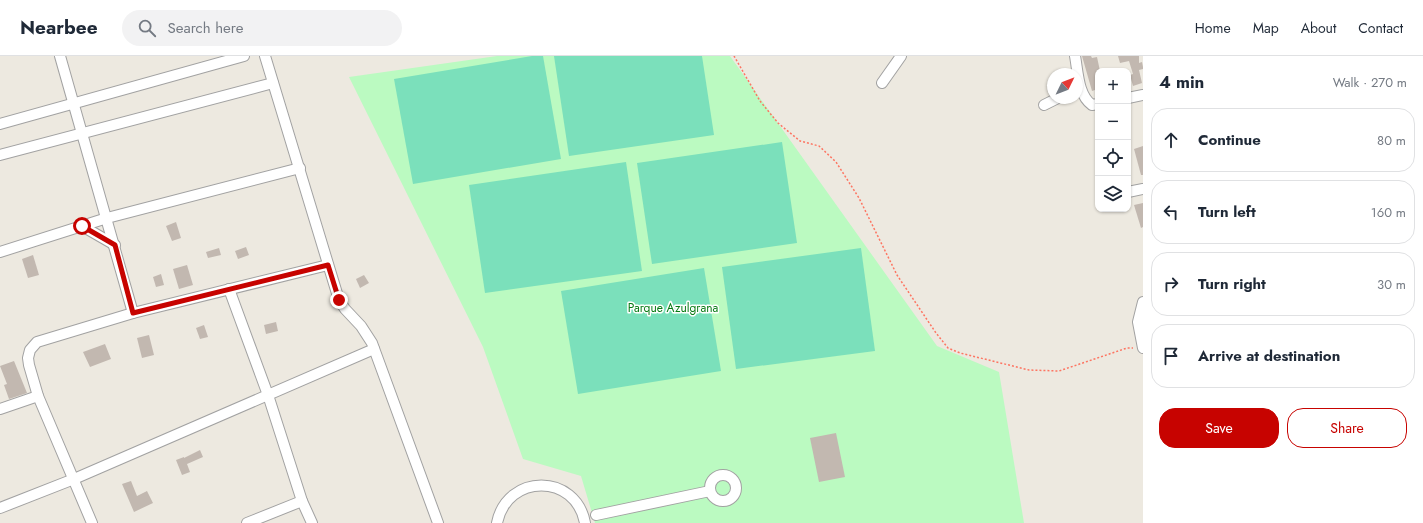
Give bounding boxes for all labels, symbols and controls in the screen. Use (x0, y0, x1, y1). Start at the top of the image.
search box (122, 10, 402, 46)
text: Nearbee (20, 14, 98, 41)
icon: search (136, 17, 158, 39)
text: Search here (168, 17, 243, 39)
text: Home (1195, 18, 1231, 38)
text: Map (1253, 18, 1279, 38)
text: About (1301, 18, 1336, 38)
text: Contact (1358, 18, 1403, 38)
north arrow (1047, 68, 1083, 104)
map controls (1095, 68, 1131, 212)
button: + (1095, 68, 1131, 104)
text: 4 min (1159, 70, 1204, 94)
text: Walk · 270 m (1333, 73, 1407, 92)
button: − (1095, 104, 1131, 140)
icon: ahead (1160, 129, 1182, 151)
text: Continue (1198, 129, 1261, 151)
text: 80 m (1377, 131, 1406, 150)
button: locate (1095, 140, 1131, 176)
button: layers (1095, 176, 1131, 212)
icon: left (1160, 201, 1182, 223)
text: Turn left (1198, 201, 1256, 223)
text: 160 m (1371, 203, 1406, 222)
route start (73, 217, 91, 235)
icon: right (1160, 273, 1182, 295)
text: Turn right (1198, 273, 1266, 295)
text: 30 m (1377, 275, 1406, 294)
route end (330, 291, 348, 309)
park label: Parque Azulgrana (628, 299, 719, 317)
icon: arrive (1160, 345, 1182, 367)
text: Arrive at destination (1198, 345, 1340, 367)
button: Save (1159, 408, 1279, 448)
button: Share (1287, 408, 1407, 448)

